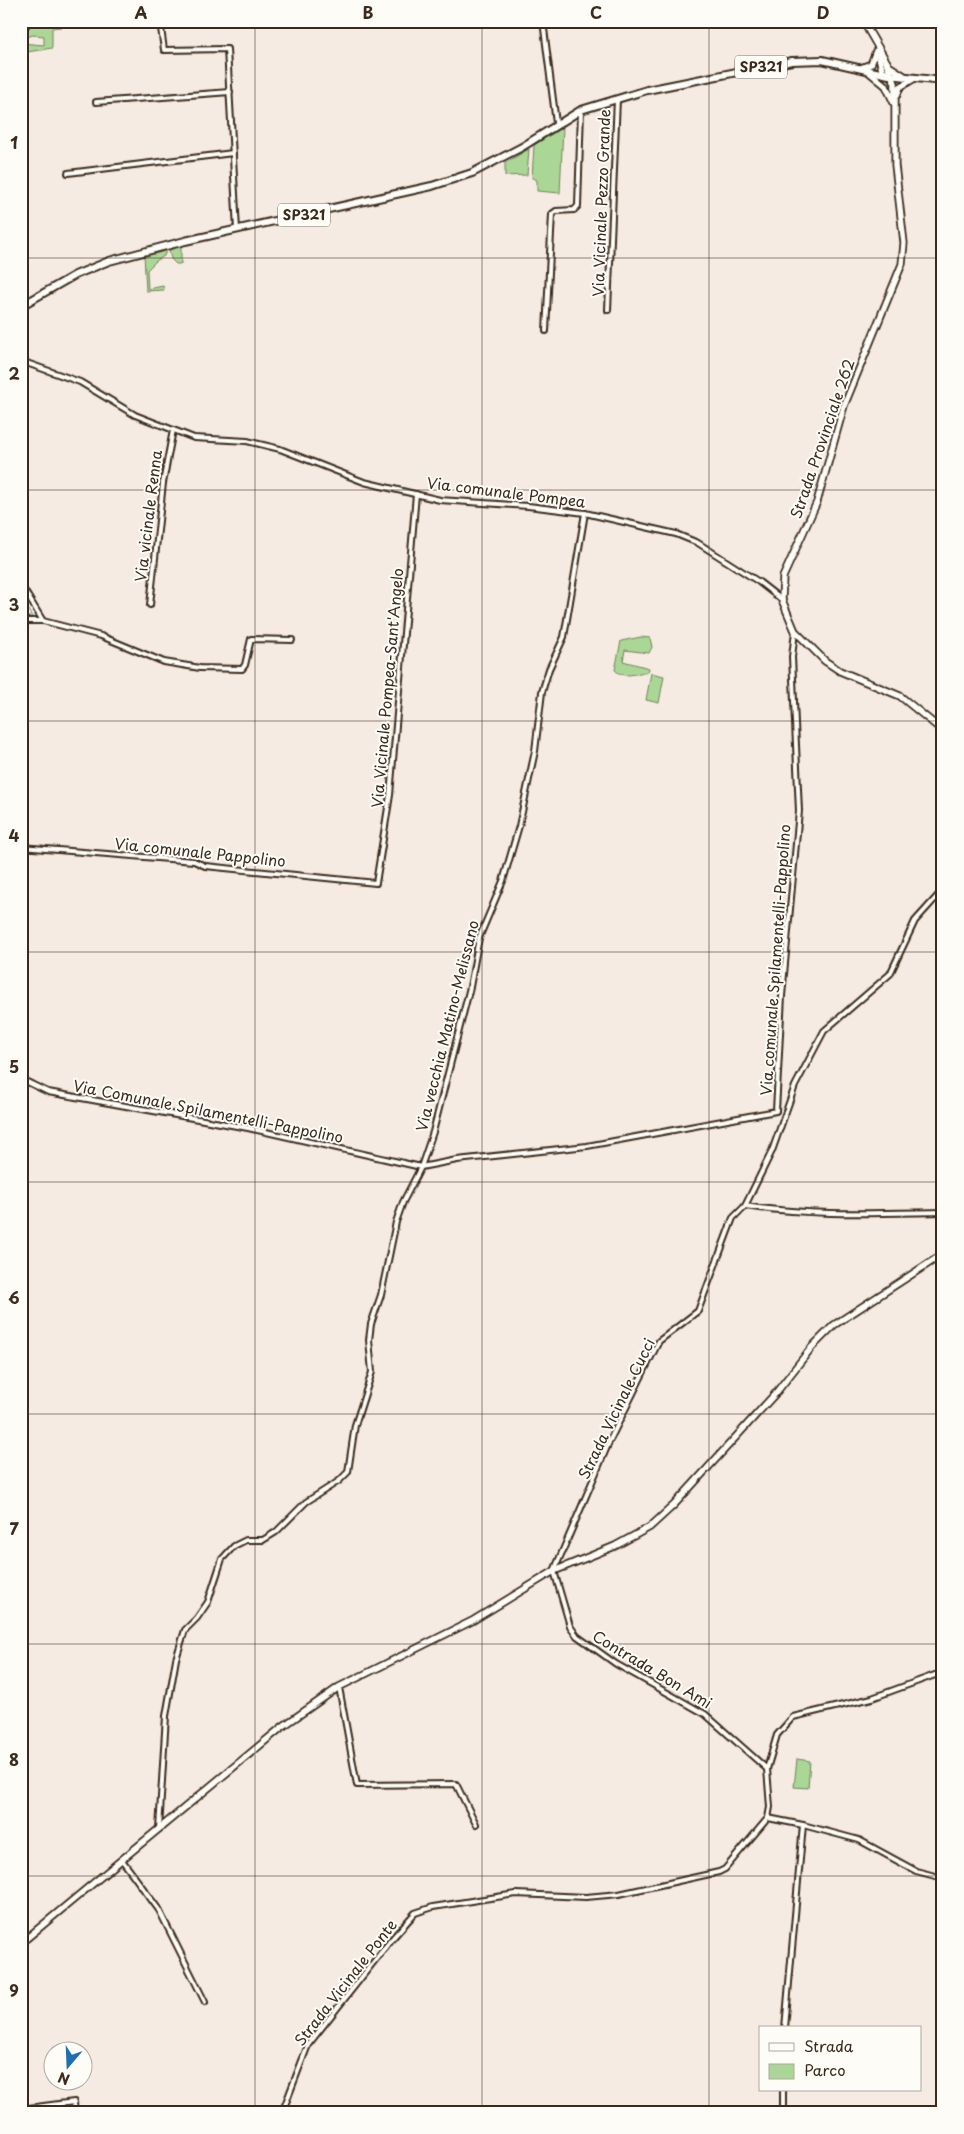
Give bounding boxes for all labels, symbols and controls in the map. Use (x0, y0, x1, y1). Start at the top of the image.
text: A (135, 0, 148, 24)
text: B (363, 0, 374, 24)
text: C (590, 0, 602, 24)
text: D (817, 0, 829, 24)
road number: SP321 (735, 56, 787, 78)
street label: Via Vicinale Pezzo Grande (586, 109, 615, 297)
text: 1 (10, 130, 18, 154)
road number: SP321 (278, 204, 330, 226)
street label: Strada Provinciale 262 (783, 356, 860, 521)
text: 2 (8, 361, 20, 385)
street label: Via vicinale Renna (128, 448, 167, 583)
street label: Via comunale Pompea (426, 470, 587, 513)
street label: Via Vicinale Pompea-Sant'Angelo (365, 567, 408, 809)
text: 3 (9, 592, 19, 616)
text: 4 (9, 823, 20, 847)
street label: Via comunale Spilamentelli-Pappolino (754, 824, 795, 1096)
street label: Via comunale Pappolino (113, 831, 287, 872)
street label: Via vecchia Matino-Melissano (409, 918, 484, 1134)
text: 5 (9, 1054, 19, 1078)
street label: Via Comunale Spilamentelli-Pappolino (71, 1073, 345, 1148)
text: 6 (8, 1285, 20, 1309)
street label: Strada Vicinale Cucci (571, 1334, 660, 1483)
text: 7 (9, 1516, 19, 1540)
street label: Contrada Bon Ami (589, 1624, 717, 1714)
text: 8 (9, 1747, 19, 1771)
street label: Strada Vicinale Ponte (288, 1914, 402, 2050)
text: 9 (9, 1978, 19, 2002)
legend (759, 2026, 922, 2092)
text: Strada (804, 2034, 854, 2057)
north arrow (42, 2042, 92, 2092)
text: Parco (804, 2058, 846, 2081)
text: N (55, 2067, 72, 2090)

